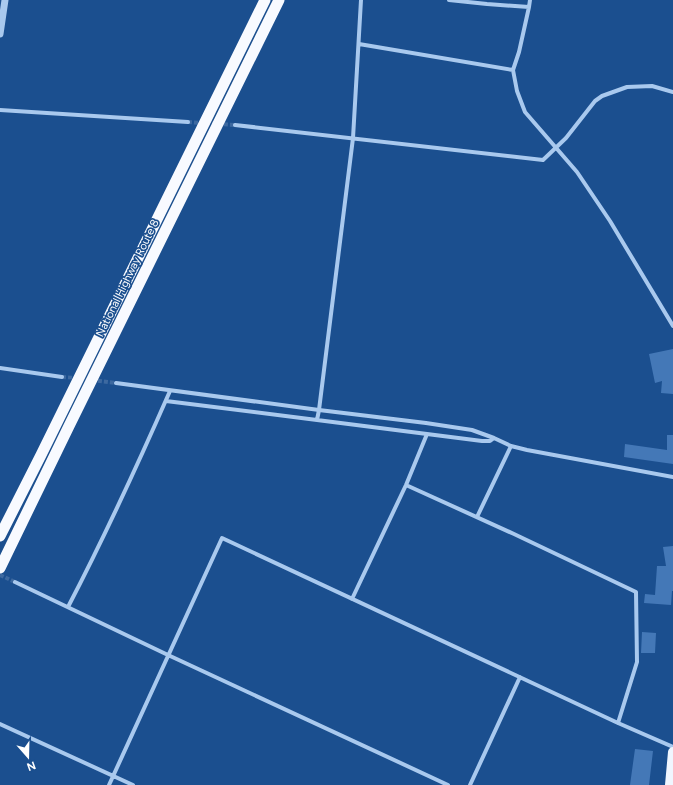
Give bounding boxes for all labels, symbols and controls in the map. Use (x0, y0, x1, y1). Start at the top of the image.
street label: National Highway Route 8 (93, 217, 162, 339)
north arrow (8, 737, 48, 777)
text: N (25, 758, 37, 773)

